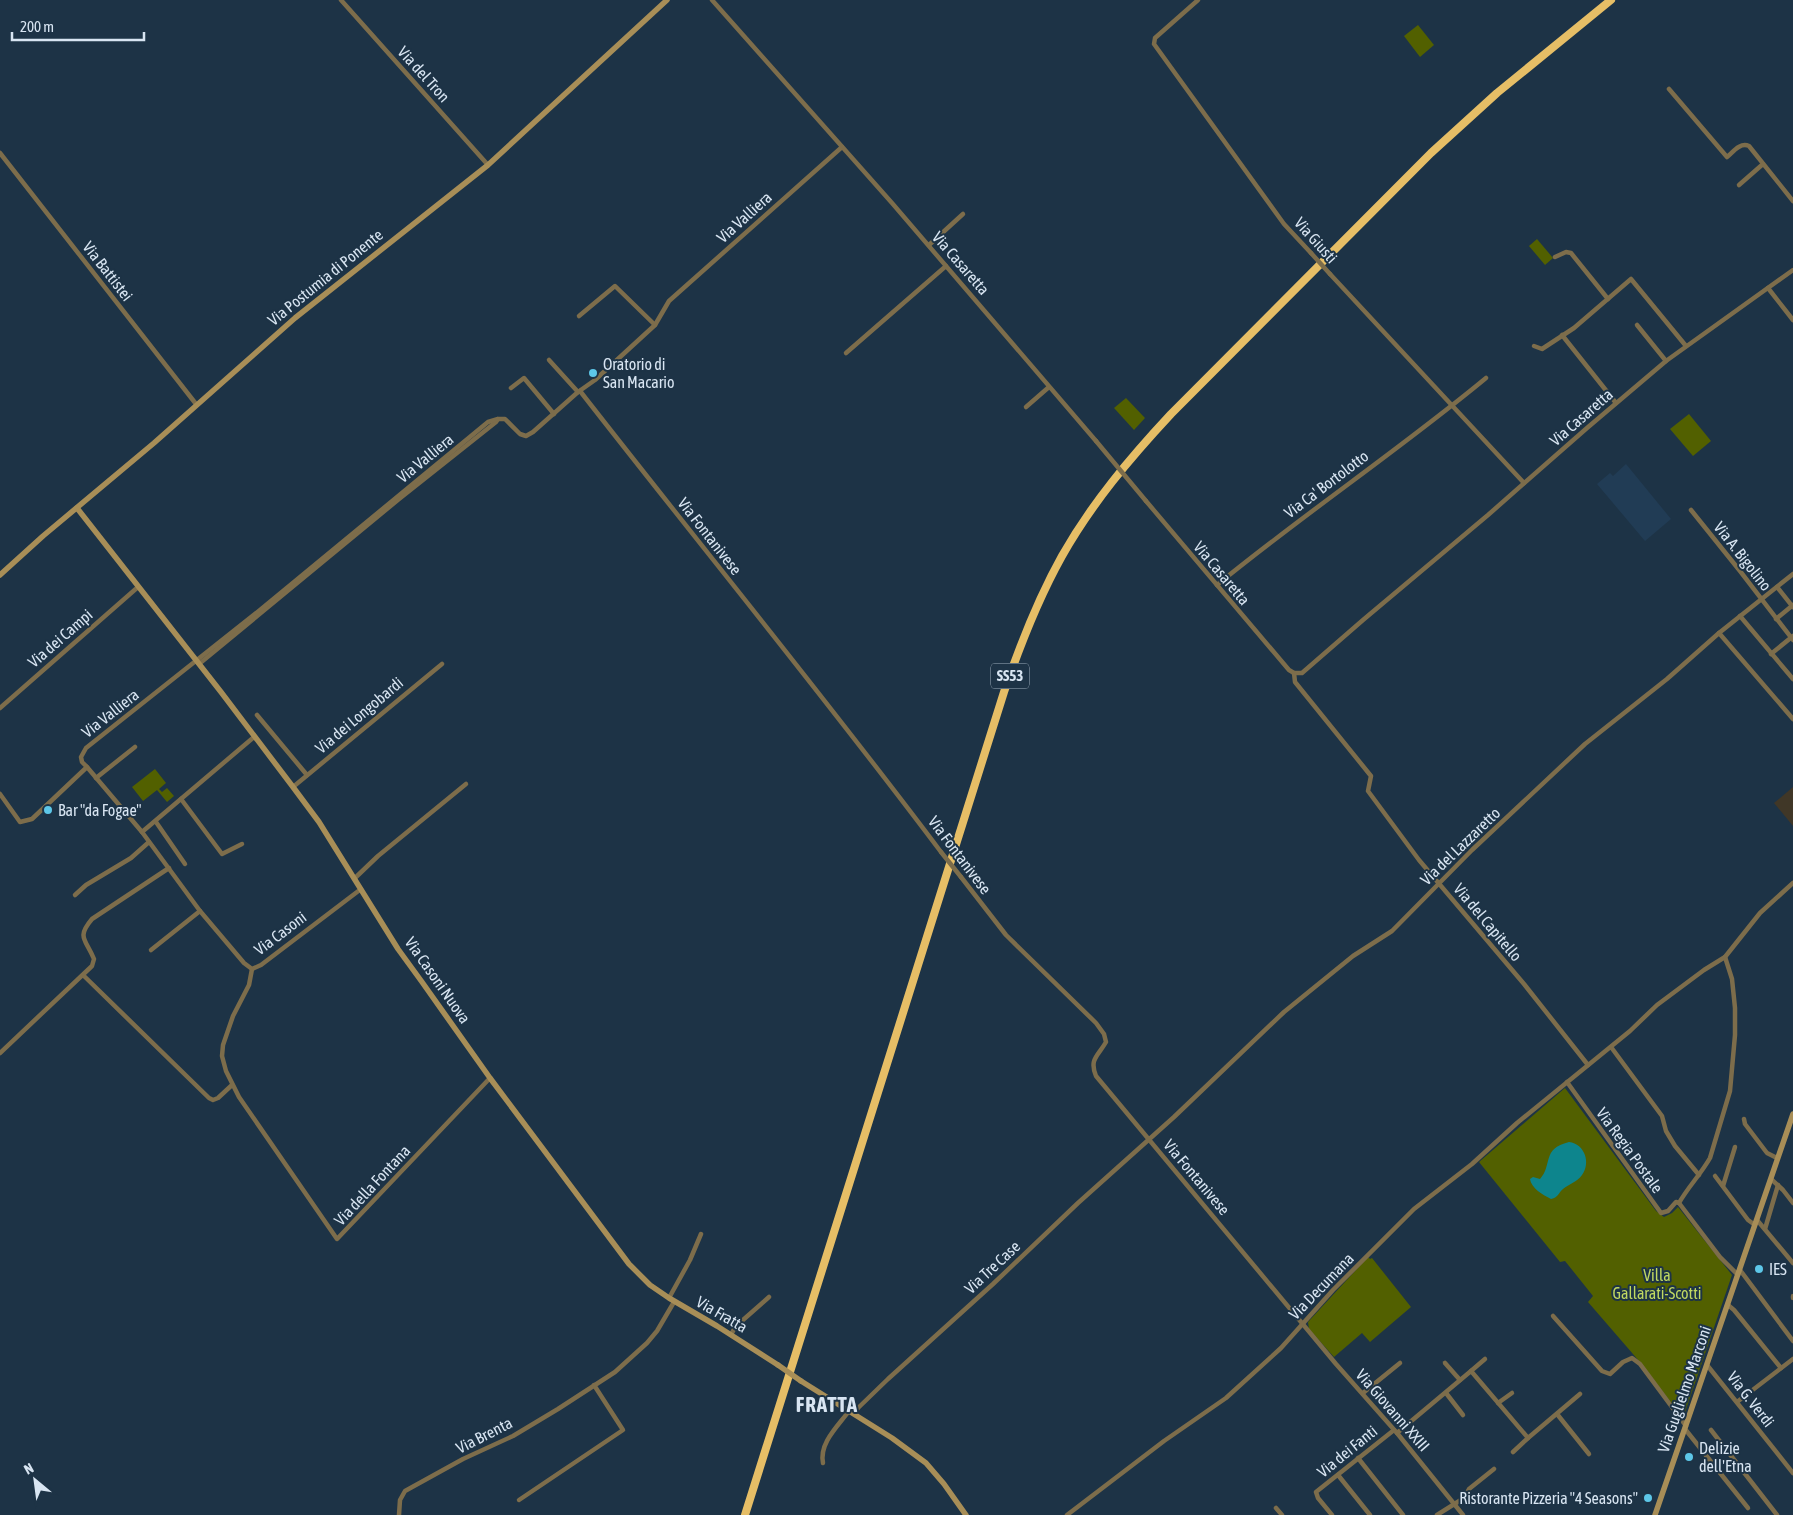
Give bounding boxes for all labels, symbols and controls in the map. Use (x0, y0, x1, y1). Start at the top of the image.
scale bar (12, 10, 145, 42)
text: 200 m (20, 18, 54, 35)
street label: Via del Tron (394, 43, 454, 105)
street label: Via Valliera (713, 188, 775, 246)
street label: Via Giusti (1291, 214, 1341, 266)
street label: Via Postumia di Ponente (264, 225, 386, 329)
street label: Via Casaretta (929, 228, 993, 298)
street label: Via Battistei (79, 238, 137, 304)
place label: Oratorio di San Macario (603, 355, 675, 391)
marker: Oratorio di San Macario (587, 367, 599, 379)
street label: Via Casaretta (1546, 385, 1616, 449)
street label: Via Valliera (393, 430, 457, 486)
street label: Via Ca' Bortolotto (1280, 447, 1372, 521)
street label: Via Fontanivese (674, 494, 746, 578)
street label: Via A. Bigolino (1710, 518, 1776, 595)
street label: Via Casaretta (1190, 538, 1254, 608)
street label: Via dei Campi (24, 605, 96, 672)
road number: SS53 (991, 664, 1029, 688)
street label: Via dei Longobardi (312, 673, 407, 758)
street label: Via Valliera (78, 685, 142, 741)
place label: Bar "da Fogae" (58, 801, 141, 820)
marker: Bar "da Fogae" (42, 804, 54, 816)
street label: Via del Lazzaretto (1416, 804, 1504, 888)
street label: Via Fontanivese (925, 813, 995, 897)
street label: Via del Capitello (1450, 879, 1526, 965)
street label: Via Casoni (250, 908, 310, 958)
street label: Via Casoni Nuova (402, 933, 474, 1027)
street label: Via Regia Postale (1592, 1104, 1667, 1197)
street label: Via Fontanivese (1160, 1136, 1234, 1218)
street label: Via della Fontana (330, 1141, 414, 1229)
street label: Via Tre Case (961, 1237, 1023, 1297)
street label: Via Decumana (1285, 1249, 1357, 1323)
place label: IES (1769, 1260, 1787, 1278)
marker: IES (1753, 1263, 1765, 1275)
park label: Villa Gallarati-Scotti (1612, 1266, 1702, 1302)
street label: Via Fratta (693, 1292, 751, 1336)
street label: Via Guglielmo Marconi (1654, 1323, 1715, 1455)
street label: Via Giovanni XXIII (1353, 1365, 1433, 1455)
street label: Via G. Verdi (1724, 1368, 1778, 1430)
district label: FRATTA (796, 1392, 858, 1416)
street label: Via Brenta (453, 1413, 515, 1457)
street label: Via dei Fanti (1314, 1422, 1380, 1480)
place label: Delizie dell'Etna (1699, 1439, 1752, 1475)
marker: Delizie dell'Etna (1683, 1451, 1695, 1463)
north arrow (10, 1455, 60, 1505)
text: N (21, 1460, 36, 1478)
place label: Ristorante Pizzeria "4 Seasons" (1459, 1489, 1638, 1507)
marker: Ristorante Pizzeria "4 Seasons" (1642, 1492, 1654, 1504)

